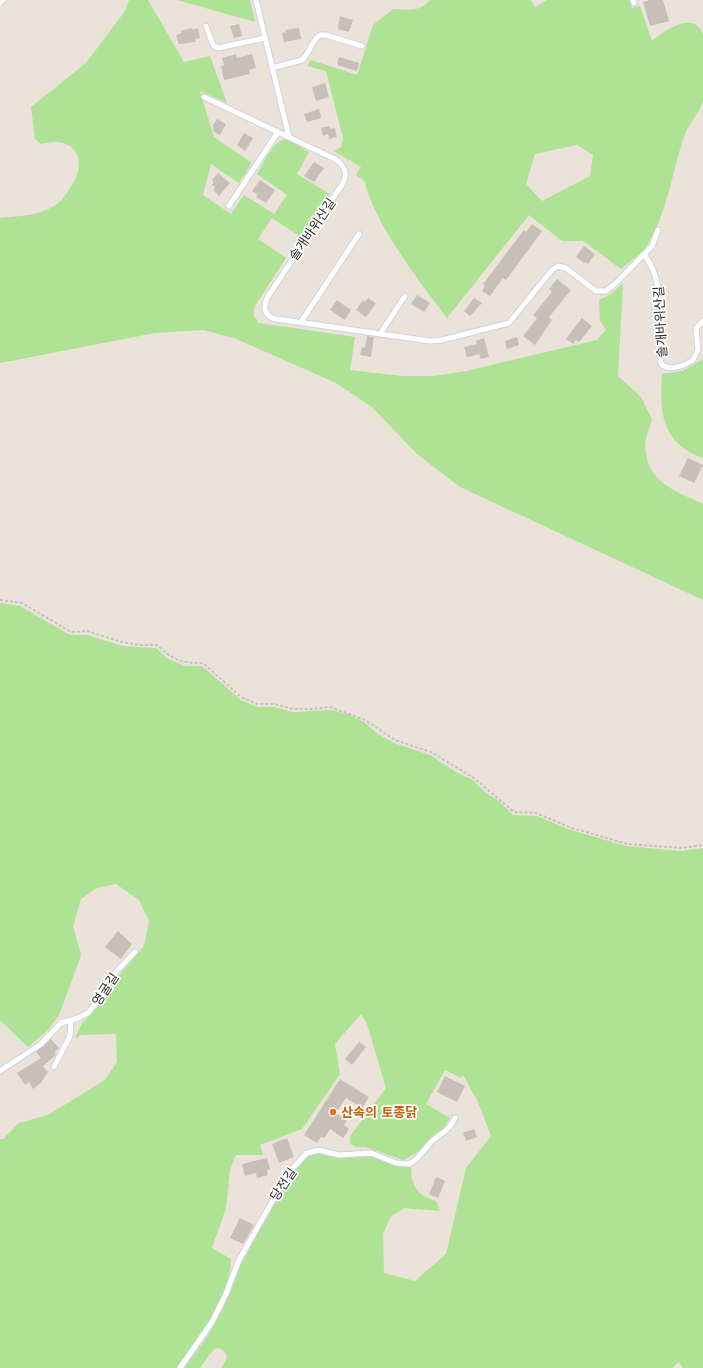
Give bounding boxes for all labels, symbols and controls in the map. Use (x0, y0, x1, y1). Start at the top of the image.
street label: 솔개바위산길 (286, 195, 339, 263)
street label: 솔개바위산길 (651, 286, 670, 358)
street label: 영굴길 (89, 970, 122, 1008)
place label: 산속의 토종닭 (341, 1105, 417, 1120)
marker: 산속의 토종닭 (328, 1107, 338, 1117)
street label: 당전길 (267, 1165, 300, 1203)

